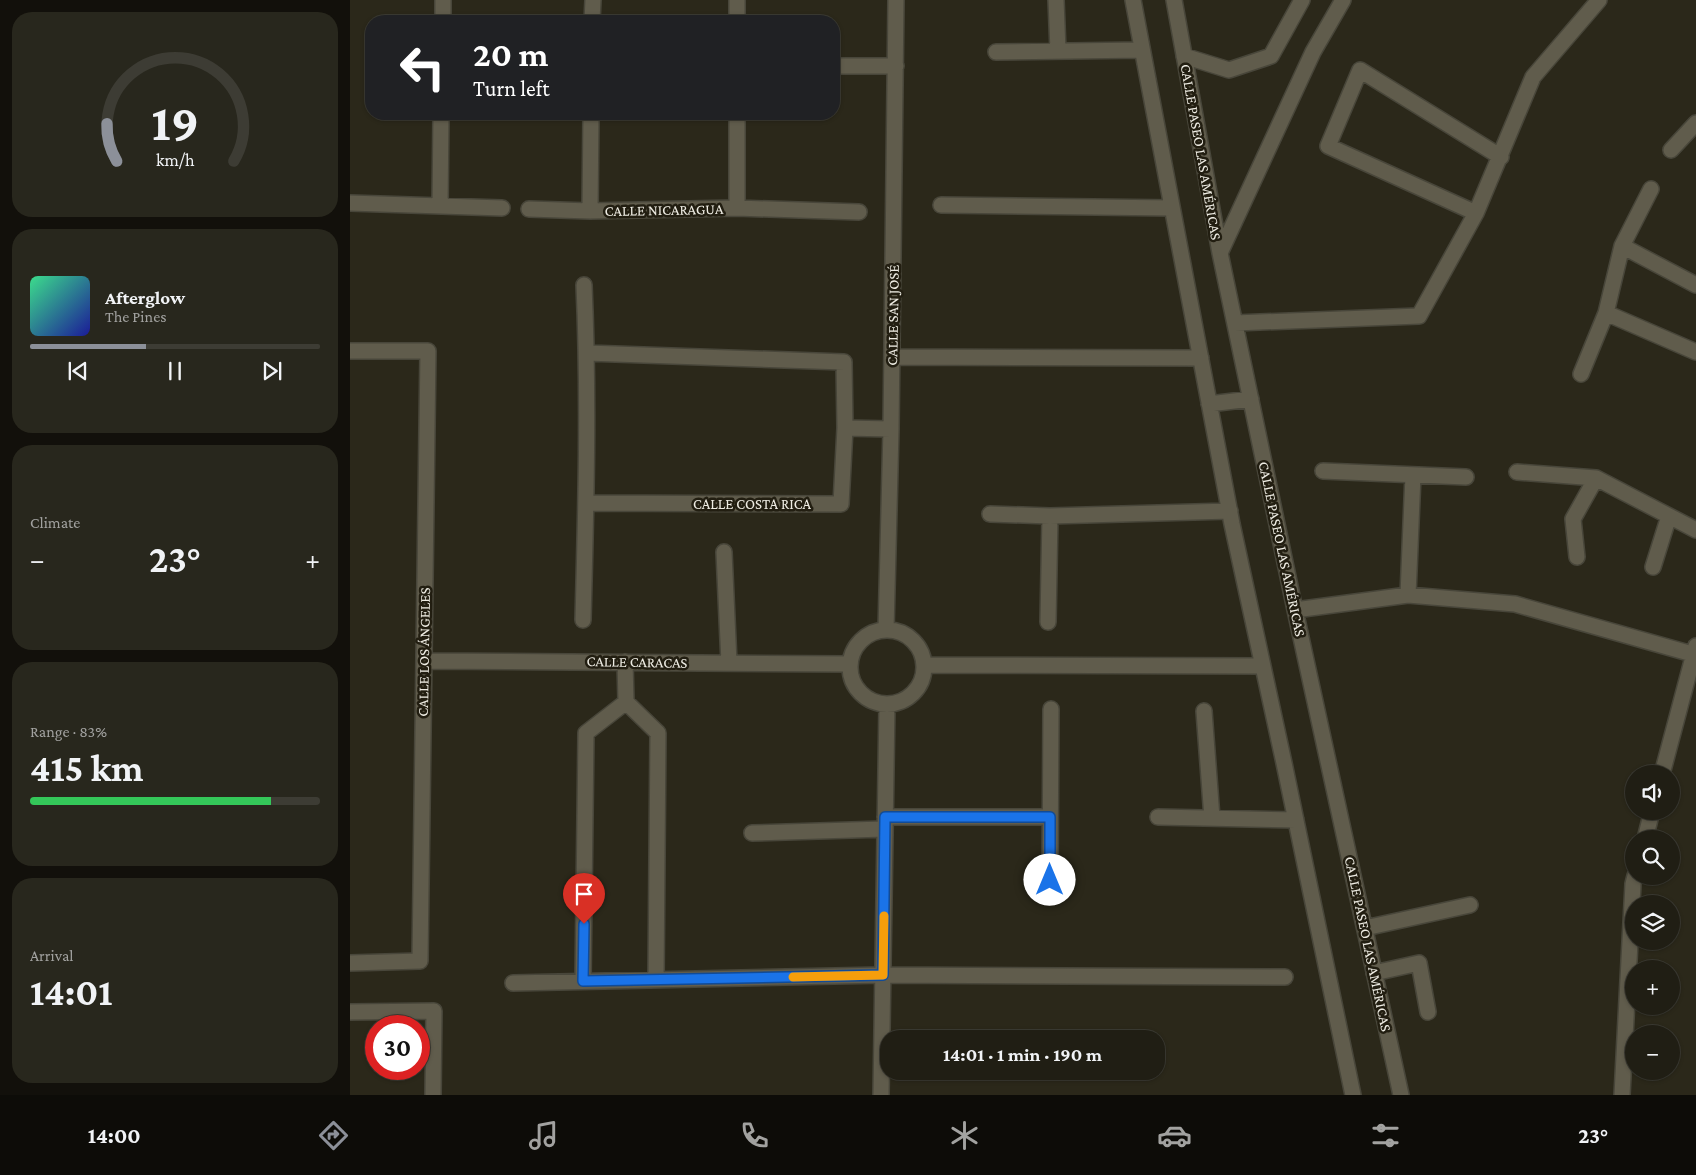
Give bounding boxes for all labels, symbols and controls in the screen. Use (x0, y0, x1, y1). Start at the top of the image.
icon: left (390, 35, 455, 100)
text: 20 m (473, 35, 548, 74)
street label: CALLE PASEO LAS AMÉRICAS (1178, 63, 1224, 241)
text: Turn left (473, 76, 550, 101)
text: 19 (151, 93, 199, 151)
text: km/h (156, 150, 195, 170)
street label: CALLE NICARAGUA (605, 201, 724, 219)
street label: CALLE SAN JOSÉ (884, 264, 903, 366)
text: Afterglow (105, 287, 185, 308)
text: The Pines (105, 308, 166, 325)
icon: previous (64, 357, 92, 385)
icon: pause (161, 357, 189, 385)
icon: next (258, 357, 286, 385)
street label: CALLE PASEO LAS AMÉRICAS (1256, 460, 1308, 638)
street label: CALLE COSTA RICA (693, 496, 811, 512)
text: Climate (30, 514, 80, 531)
text: 23° (149, 538, 201, 580)
text: − (30, 544, 45, 575)
text: + (305, 544, 320, 575)
street label: CALLE LOS ÁNGELES (415, 587, 433, 717)
street label: CALLE CARACAS (586, 653, 688, 671)
text: Range · 83% (30, 723, 107, 740)
text: 415 km (30, 747, 143, 789)
map controls (1625, 765, 1680, 1080)
button: sound (1625, 765, 1680, 820)
button: search (1625, 830, 1680, 885)
position arrow (1023, 853, 1075, 905)
street label: CALLE PASEO LAS AMÉRICAS (1342, 855, 1394, 1033)
pin (563, 873, 605, 924)
icon: arrive (570, 880, 598, 908)
button: layers (1625, 895, 1680, 950)
text: Arrival (30, 947, 74, 964)
button: + (1625, 960, 1680, 1015)
text: 14:01 (30, 971, 113, 1013)
speed limit sign: 30 (365, 1015, 430, 1080)
button: − (1625, 1025, 1680, 1080)
text: 14:01 · 1 min · 190 m (943, 1044, 1102, 1065)
icon: directions (316, 1118, 351, 1153)
icon: music (526, 1118, 561, 1153)
icon: phone (737, 1118, 772, 1153)
icon: climate (947, 1118, 982, 1153)
icon: car (1157, 1118, 1192, 1153)
icon: filters (1368, 1118, 1403, 1153)
text: 14:00 (88, 1123, 141, 1148)
text: 23° (1578, 1123, 1608, 1148)

